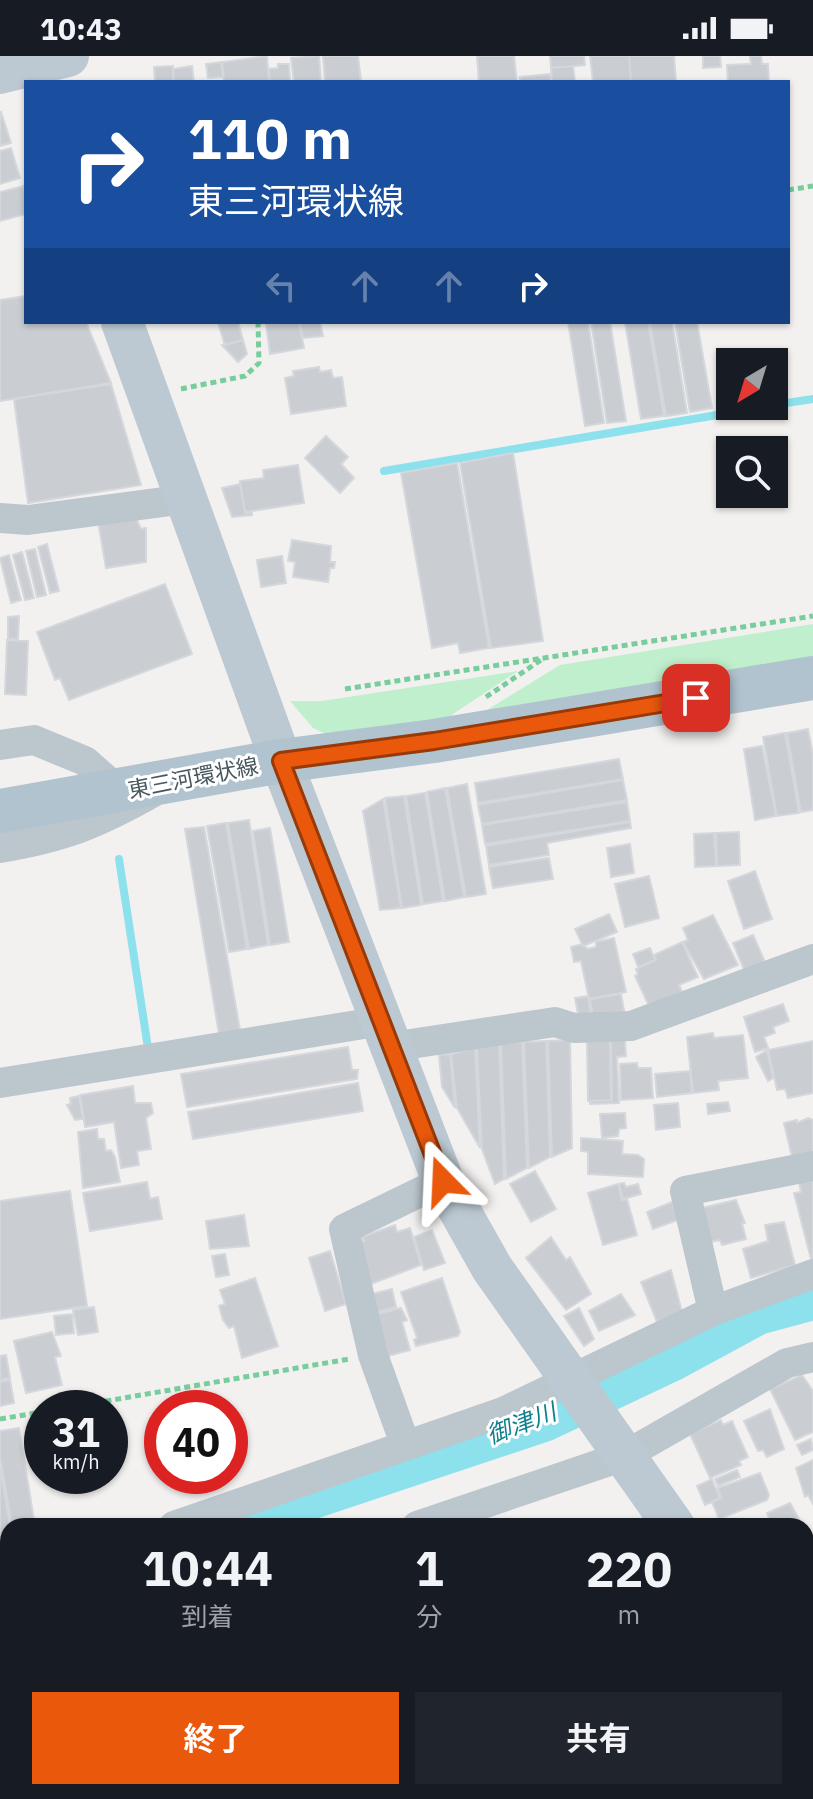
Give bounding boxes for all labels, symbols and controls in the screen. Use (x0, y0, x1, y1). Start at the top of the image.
text: 10:43 (40, 9, 122, 48)
text: 110 m (188, 102, 352, 174)
icon: right (56, 112, 160, 216)
text: 東三河環状線 (188, 177, 404, 224)
icon: left (259, 264, 303, 308)
icon: ahead (343, 264, 387, 308)
icon: ahead (427, 264, 471, 308)
icon: right (511, 264, 555, 308)
north arrow (716, 348, 788, 420)
map controls (716, 348, 788, 508)
button: search (716, 436, 788, 508)
pin (662, 664, 730, 732)
icon: arrive (674, 676, 718, 720)
street label: 東三河環状線 (125, 750, 261, 804)
position arrow (401, 1139, 485, 1223)
speed limit sign: 40 (144, 1390, 248, 1494)
water label: 御津川 (482, 1394, 563, 1451)
text: 31 (52, 1406, 100, 1458)
text: km/h (52, 1448, 100, 1475)
text: 10:44 (142, 1537, 273, 1599)
text: 1 (415, 1537, 444, 1599)
text: 220 (586, 1538, 672, 1600)
text: m (617, 1597, 640, 1631)
text: 到着 (181, 1599, 233, 1633)
text: 分 (416, 1599, 442, 1633)
button: 終了 (32, 1692, 399, 1784)
button: 共有 (415, 1692, 782, 1784)

